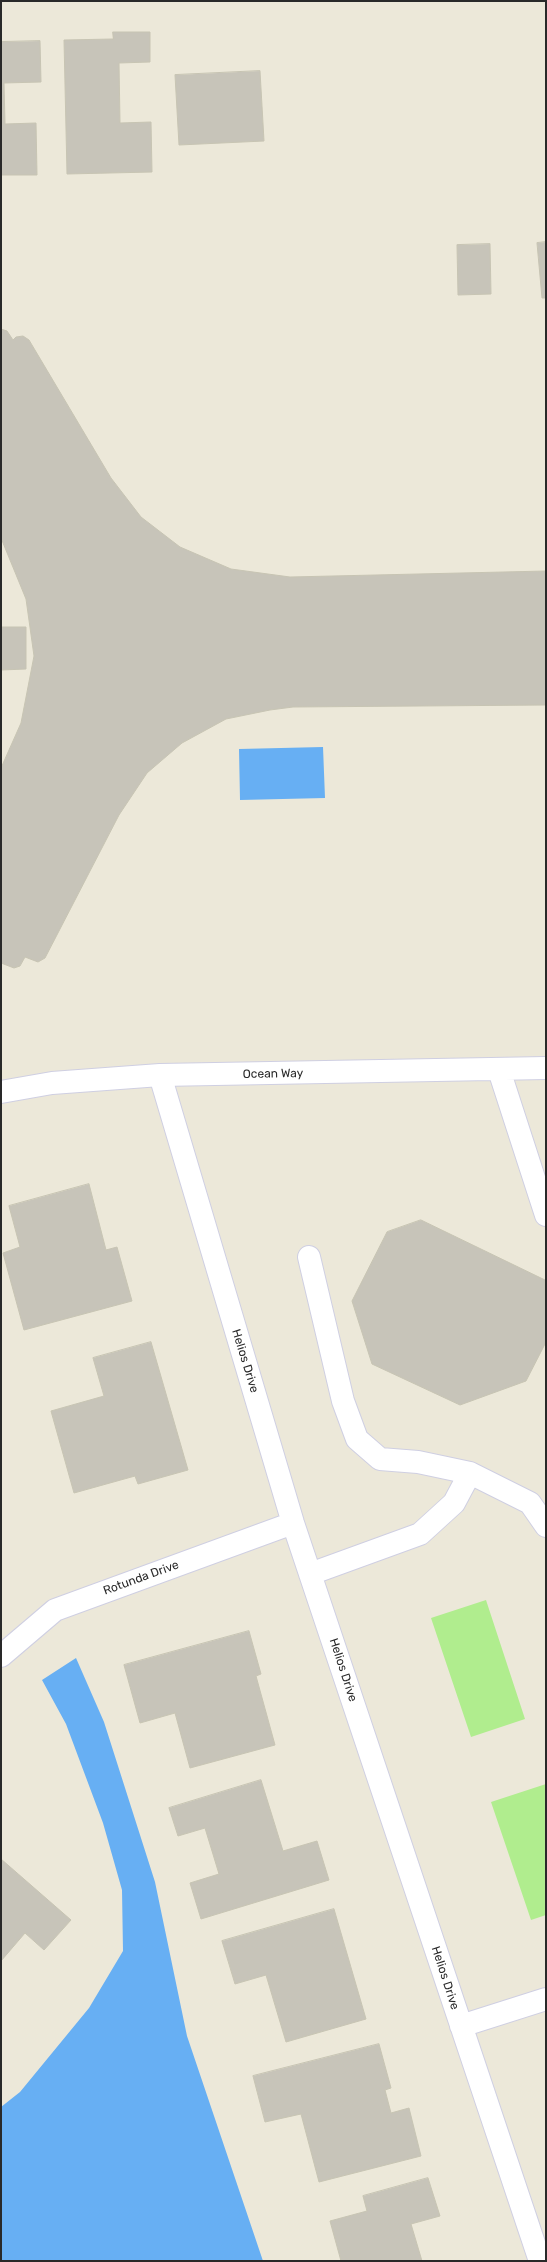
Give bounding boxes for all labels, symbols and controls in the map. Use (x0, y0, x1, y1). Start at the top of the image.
street label: Ocean Way (242, 1066, 304, 1082)
street label: Helios Drive (228, 1327, 262, 1395)
street label: Rotunda Drive (101, 1558, 181, 1598)
street label: Helios Drive (326, 1636, 360, 1704)
street label: Helios Drive (428, 1944, 462, 2012)

